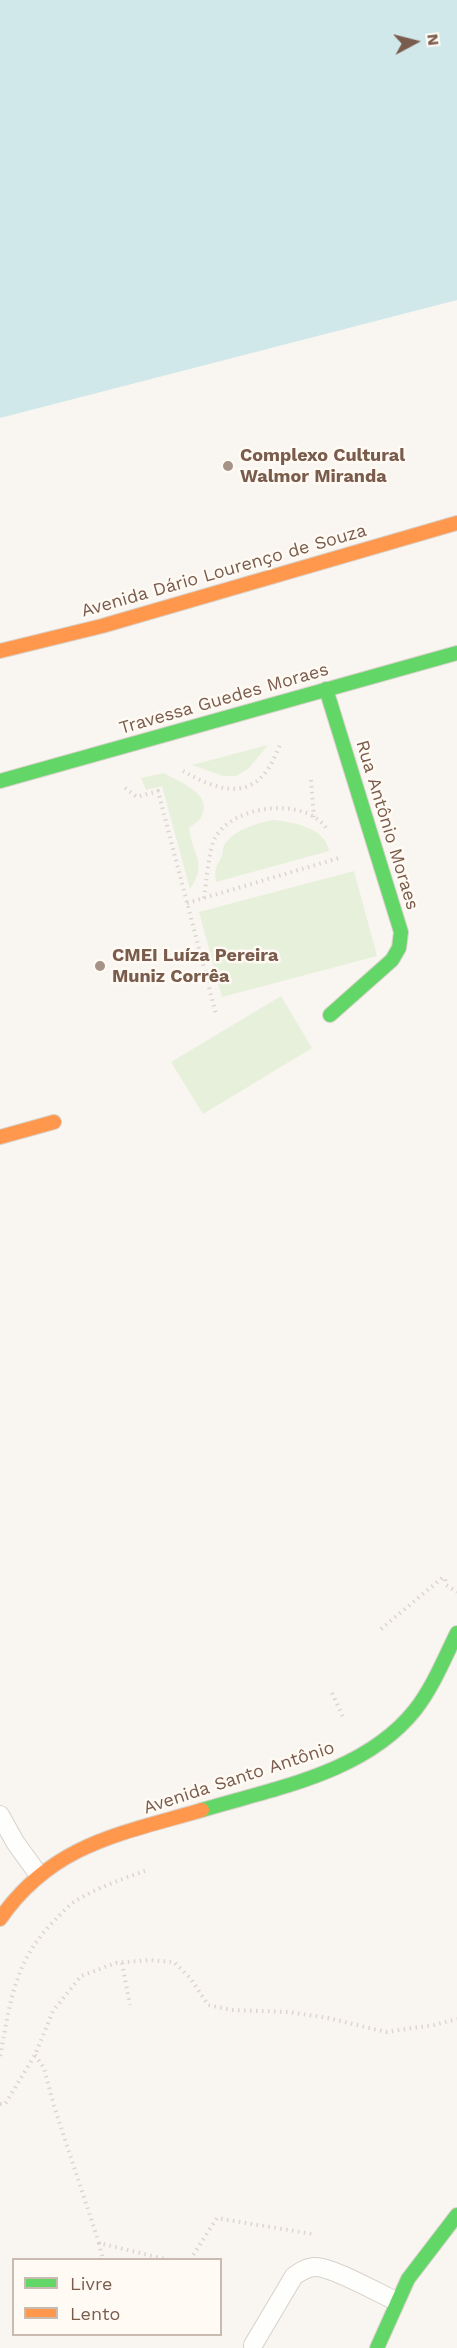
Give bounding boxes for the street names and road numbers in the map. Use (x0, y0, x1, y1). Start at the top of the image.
street label: Avenida Dário Lourenço de Souza (79, 520, 369, 622)
street label: Travessa Guedes Moraes (117, 659, 331, 739)
street label: Rua Antônio Moraes (351, 737, 423, 913)
street label: Avenida Santo Antônio (141, 1737, 337, 1819)

